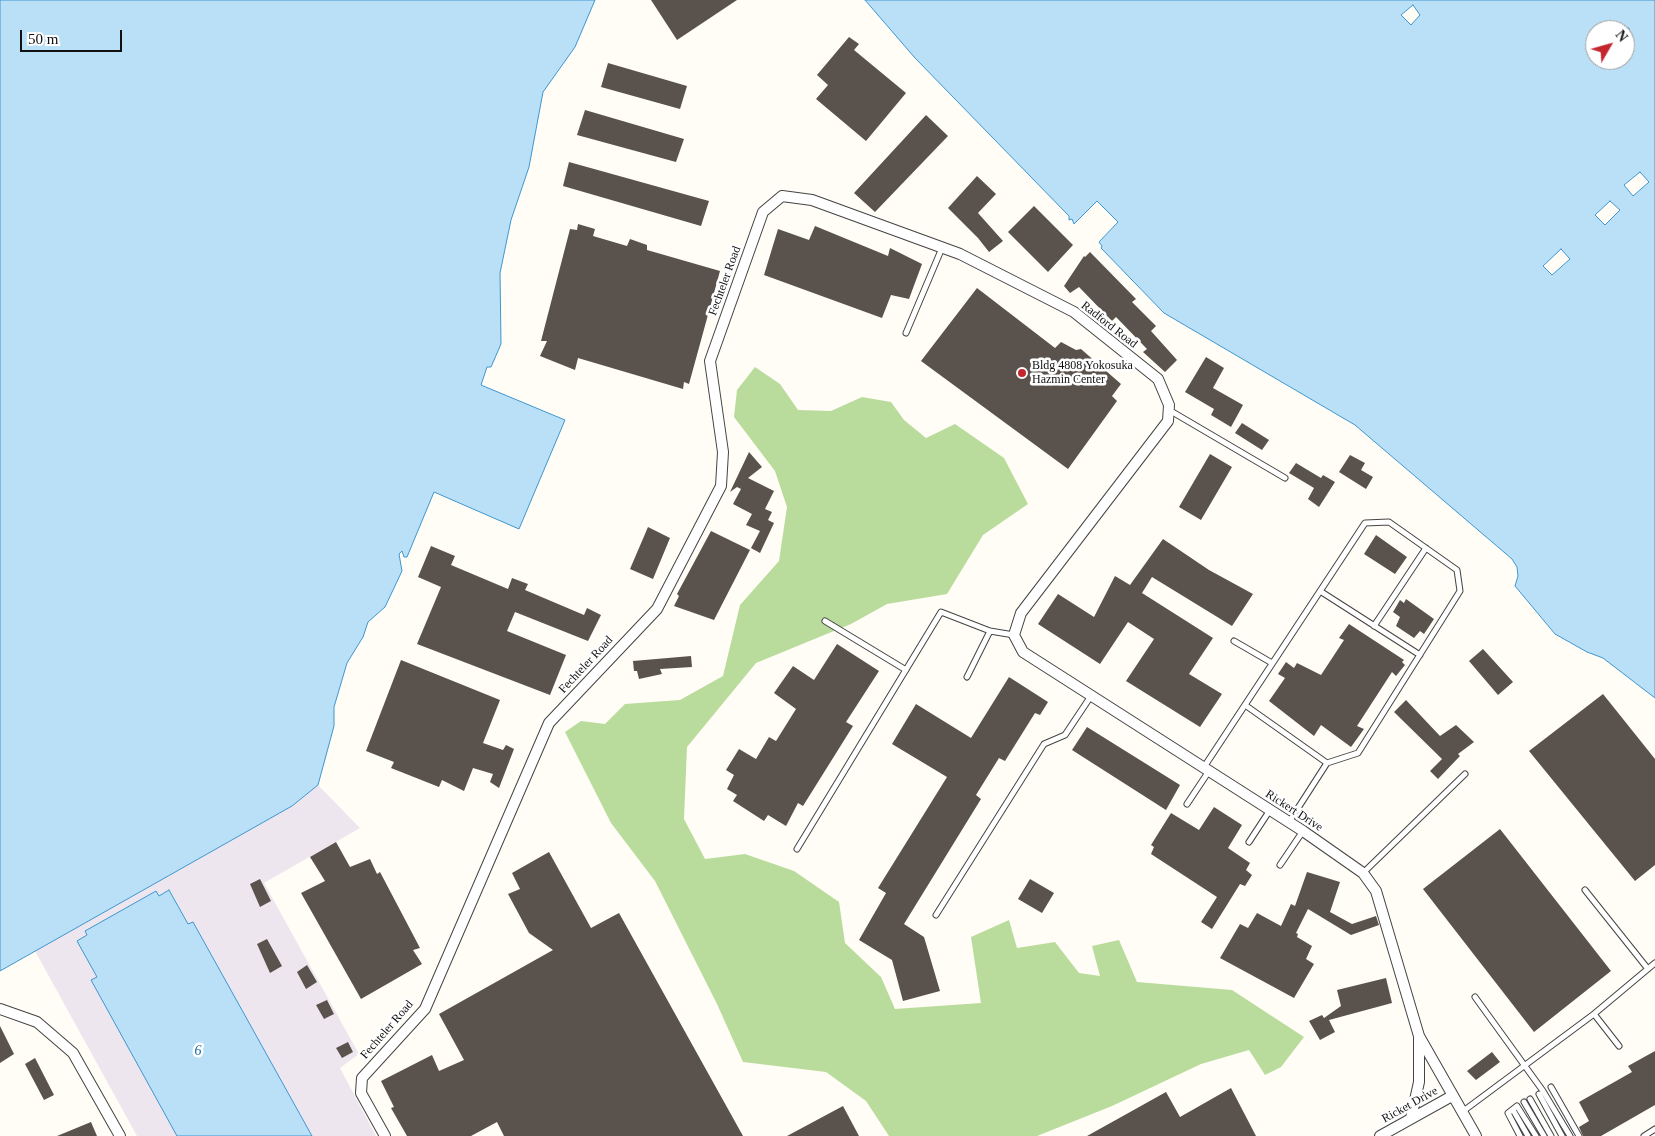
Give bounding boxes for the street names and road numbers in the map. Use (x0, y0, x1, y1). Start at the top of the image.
street label: Fechteler Road (704, 239, 746, 323)
street label: Radford Road (1075, 296, 1143, 354)
street label: Fechteler Road (552, 630, 620, 700)
street label: Rickert Drive (1260, 786, 1328, 836)
street label: Fechteler Road (354, 994, 420, 1066)
street label: Ricket Drive (1378, 1083, 1442, 1127)

